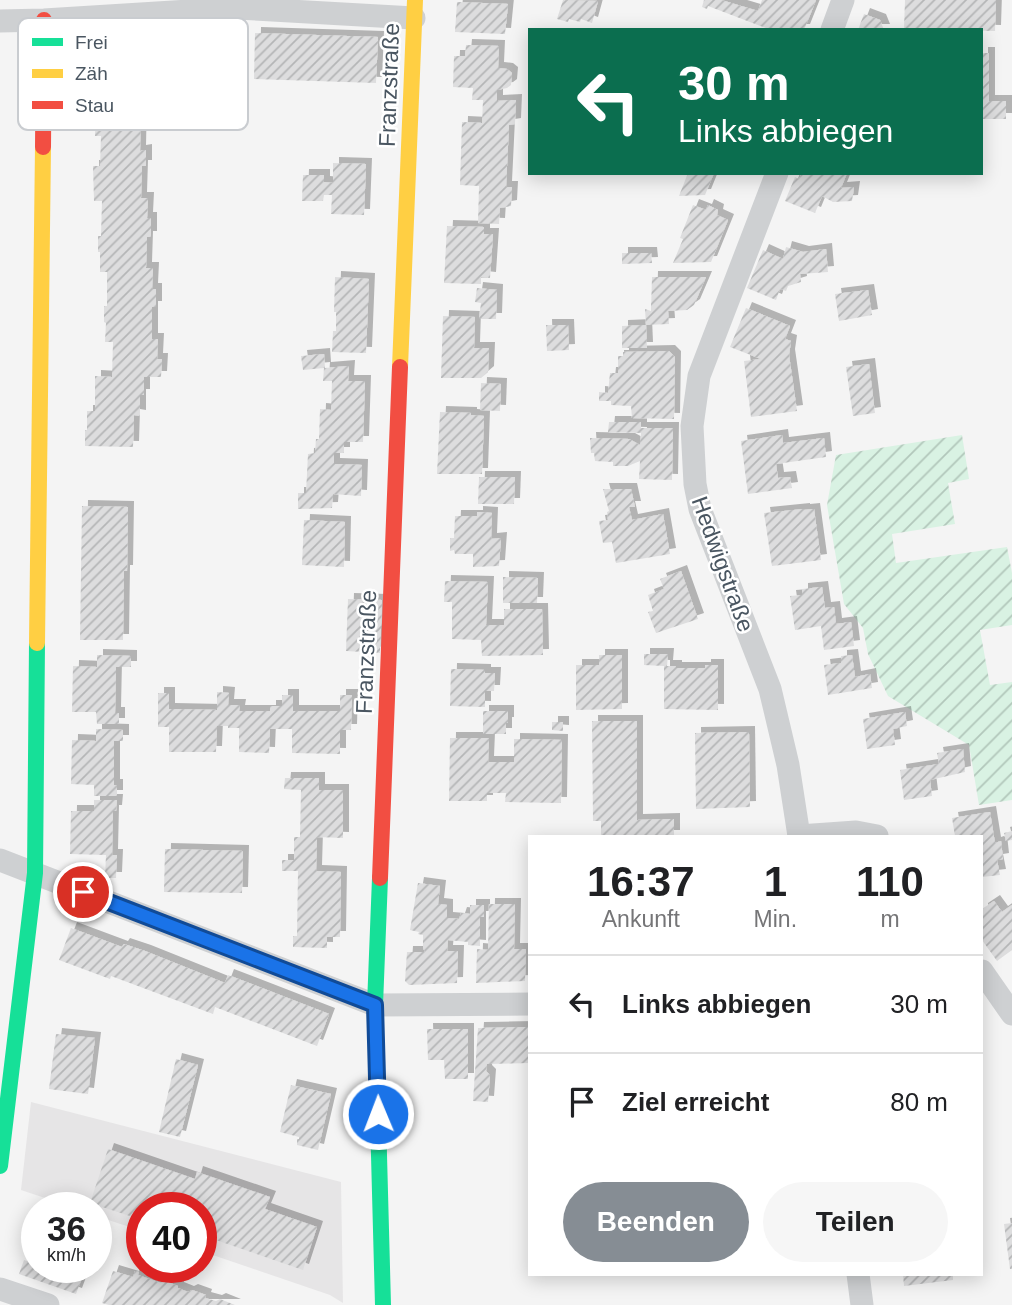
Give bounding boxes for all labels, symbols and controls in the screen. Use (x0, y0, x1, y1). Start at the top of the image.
legend (18, 18, 248, 130)
street label: Franzstraße (374, 23, 404, 147)
text: Frei (75, 32, 108, 53)
icon: left (563, 56, 654, 147)
text: 30 m (678, 56, 790, 110)
text: Zäh (75, 63, 108, 84)
text: Stau (75, 95, 114, 116)
text: Links abbiegen (678, 113, 893, 149)
street label: Hedwigstraße (687, 493, 759, 635)
street label: Franzstraße (351, 590, 381, 714)
text: 16:37 (587, 858, 695, 905)
text: 1 (764, 858, 787, 905)
text: 110 (856, 858, 924, 905)
pin (53, 862, 113, 922)
icon: arrive (64, 873, 102, 911)
text: Ankunft (602, 906, 680, 932)
text: Min. (754, 906, 797, 932)
text: m (880, 906, 900, 932)
icon: left (563, 985, 601, 1023)
text: Links abbiegen (622, 989, 811, 1019)
text: 30 m (890, 989, 948, 1019)
position arrow (341, 1077, 415, 1151)
icon: arrive (563, 1083, 601, 1121)
text: Ziel erreicht (622, 1087, 769, 1117)
text: 80 m (890, 1087, 948, 1117)
button: Beenden (563, 1182, 749, 1262)
button: Teilen (763, 1182, 948, 1262)
speed limit sign: 40 (126, 1192, 217, 1283)
text: 36 (47, 1209, 86, 1248)
text: km/h (47, 1245, 86, 1265)

